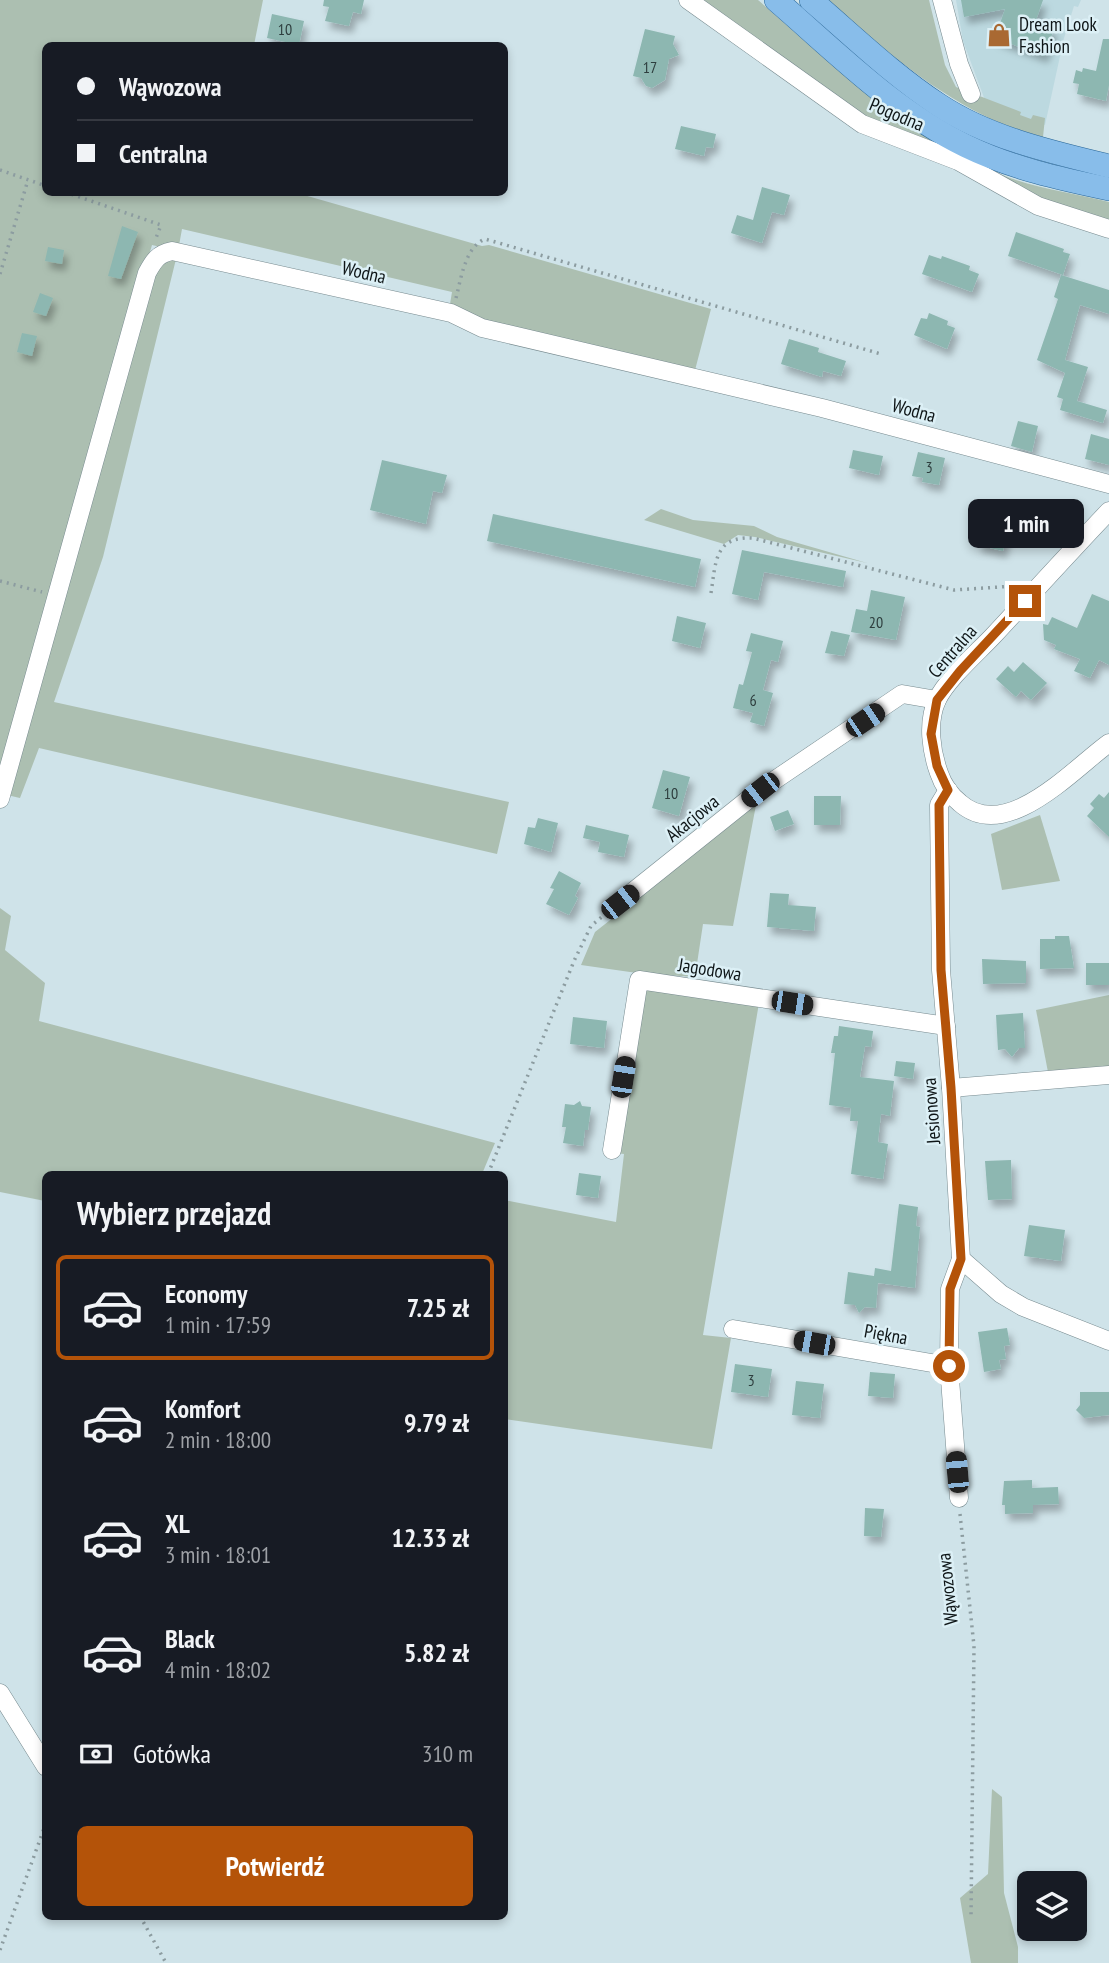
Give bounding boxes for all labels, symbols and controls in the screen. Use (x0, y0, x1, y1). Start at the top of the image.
place label: Dream Look Fashion (1019, 12, 1097, 58)
house number: 10 (278, 19, 292, 39)
shop icon: Dream Look Fashion (985, 21, 1013, 49)
house number: 17 (643, 57, 657, 77)
text: Wąwozowa (119, 70, 221, 103)
street label: Pogodna (866, 92, 928, 136)
text: Centralna (119, 137, 208, 170)
street label: Wodna (340, 255, 388, 289)
street label: Wodna (889, 393, 939, 427)
house number: 3 (925, 457, 933, 477)
callout: 1 min (967, 500, 1083, 548)
text: 1 min (1003, 509, 1049, 538)
route end (1009, 585, 1041, 617)
house number: 20 (869, 612, 883, 632)
street label: Centralna (922, 619, 982, 683)
house number: 6 (749, 690, 757, 710)
car (842, 700, 889, 740)
car (737, 769, 784, 811)
house number: 10 (664, 783, 678, 803)
street label: Akacjowa (660, 789, 724, 847)
car (597, 881, 644, 923)
street label: Jagodowa (676, 952, 743, 986)
car (770, 989, 815, 1017)
car (610, 1055, 637, 1099)
street label: Jesionowa (917, 1077, 945, 1146)
text: Wybierz przejazd (77, 1192, 271, 1234)
icon: car (81, 1276, 144, 1339)
text: Economy (165, 1277, 247, 1310)
text: 7.25 zł (407, 1291, 469, 1324)
text: 1 min · 17:59 (165, 1310, 271, 1339)
street label: Piękna (862, 1318, 910, 1350)
car (792, 1329, 837, 1357)
route start (933, 1350, 965, 1382)
house number: 3 (747, 1370, 755, 1390)
icon: car (81, 1391, 144, 1454)
text: Komfort (165, 1392, 241, 1425)
text: 9.79 zł (404, 1406, 469, 1439)
text: 2 min · 18:00 (165, 1425, 271, 1454)
car (945, 1450, 970, 1494)
icon: car (81, 1506, 144, 1569)
text: XL (165, 1507, 190, 1540)
text: 12.33 zł (392, 1521, 469, 1554)
text: 3 min · 18:01 (165, 1540, 271, 1569)
street label: Wąwozowa (931, 1552, 963, 1626)
icon: car (81, 1621, 144, 1684)
text: Black (165, 1622, 215, 1655)
text: 5.82 zł (404, 1636, 469, 1669)
text: 4 min · 18:02 (165, 1655, 271, 1684)
icon: cash (77, 1735, 115, 1773)
text: Gotówka (133, 1737, 211, 1770)
text: 310 m (422, 1739, 473, 1768)
button: Potwierdź (77, 1826, 473, 1906)
map controls (1017, 1871, 1087, 1941)
button: layers (1017, 1871, 1087, 1941)

